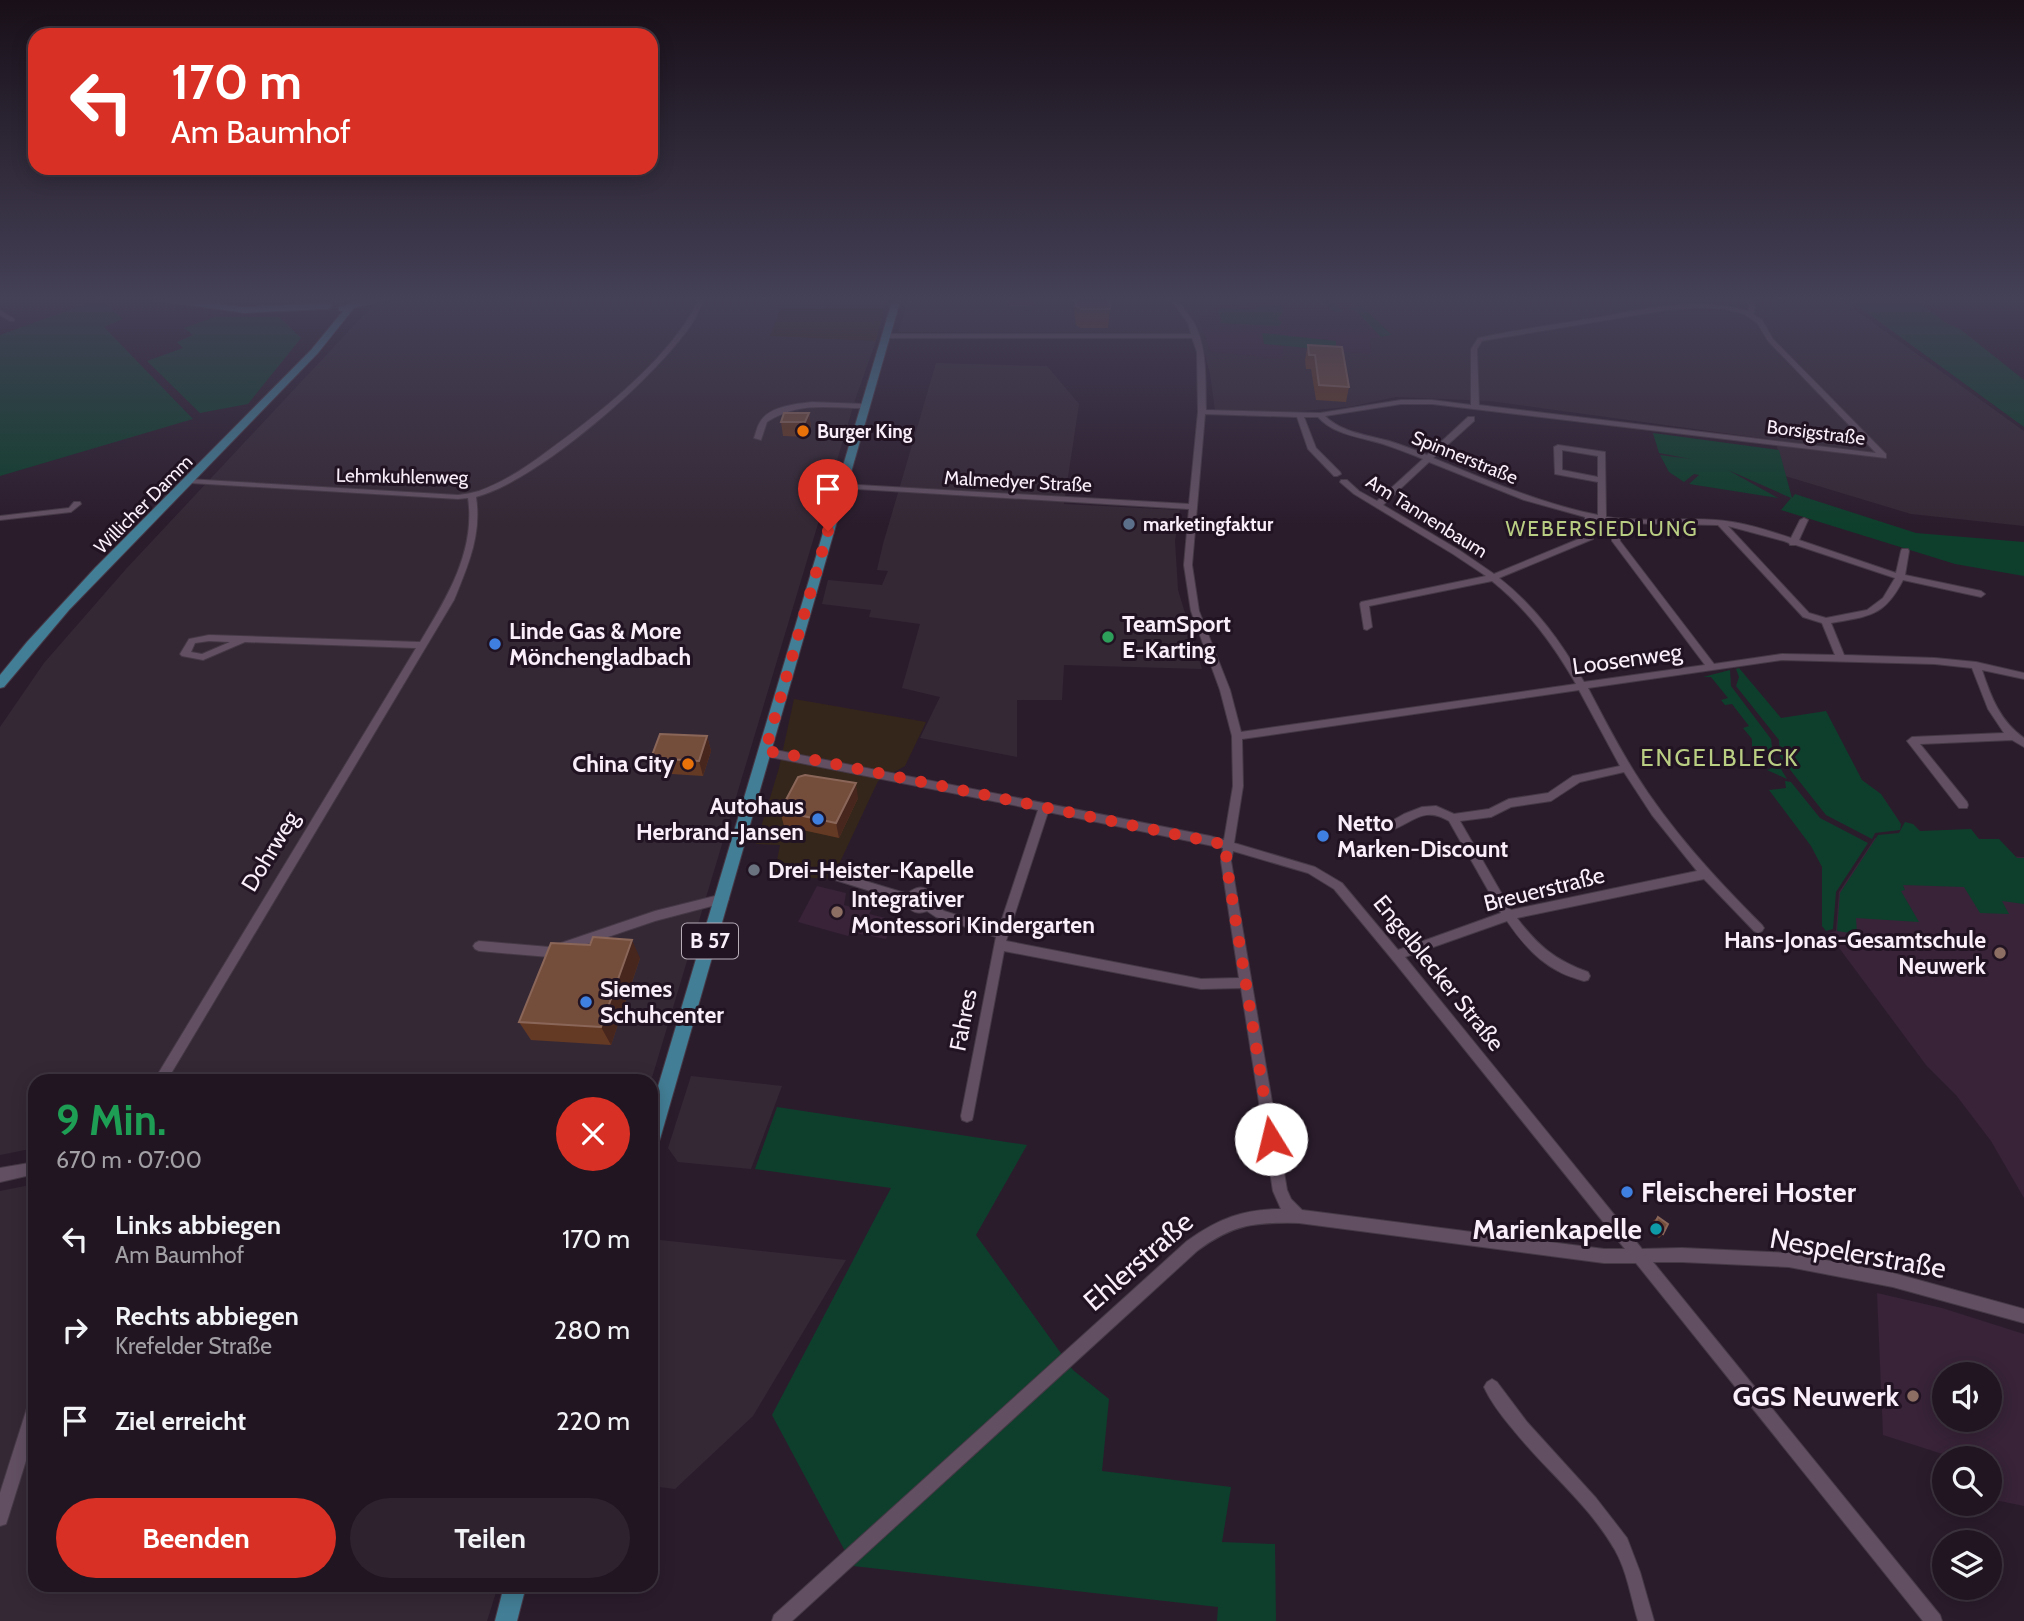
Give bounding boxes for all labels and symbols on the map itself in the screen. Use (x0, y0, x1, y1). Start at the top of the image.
street label: Borsigstraße (1765, 415, 1867, 450)
place label: Burger King (817, 420, 913, 443)
marker: Burger King (795, 423, 811, 439)
street label: Spinnerstraße (1408, 426, 1521, 489)
street label: Willicher Damm (89, 450, 197, 558)
pin (798, 459, 858, 531)
street label: Lehmkuhlenweg (336, 464, 469, 489)
street label: Malmedyer Straße (943, 466, 1093, 497)
street label: Am Tannenbaum (1362, 470, 1492, 563)
place label: marketingfaktur (1143, 513, 1274, 536)
marker: marketingfaktur (1121, 516, 1137, 532)
district label: WEBERSIEDLUNG (1505, 516, 1699, 541)
place label: TeamSport E-Karting (1122, 610, 1231, 664)
place label: Linde Gas & More Mönchengladbach (509, 617, 691, 671)
marker: TeamSport E-Karting (1100, 629, 1116, 645)
marker: Linde Gas & More Mönchengladbach (487, 636, 503, 652)
street label: Loosenweg (1570, 637, 1684, 681)
district label: ENGELBLECK (1640, 743, 1800, 772)
place label: China City (572, 750, 675, 778)
marker: China City (680, 756, 696, 772)
place label: Autohaus Herbrand-Jansen (636, 792, 804, 846)
street label: Dohrweg (235, 805, 305, 896)
place label: Netto Marken-Discount (1337, 809, 1508, 863)
marker: Autohaus Herbrand-Jansen (810, 811, 826, 827)
marker: Netto Marken-Discount (1315, 828, 1331, 844)
place label: Drei-Heister-Kapelle (768, 856, 974, 884)
street label: Breuerstraße (1481, 860, 1608, 918)
marker: Drei-Heister-Kapelle (746, 862, 762, 878)
place label: Integrativer Montessori Kindergarten (851, 885, 1095, 939)
street label: Engelblecker Straße (1368, 889, 1511, 1057)
marker: Integrativer Montessori Kindergarten (829, 904, 845, 920)
road number: B 57 (682, 923, 738, 958)
place label: Hans-Jonas-Gesamtschule Neuwerk (1724, 926, 1987, 980)
marker: Hans-Jonas-Gesamtschule Neuwerk (1992, 945, 2008, 961)
place label: Siemes Schuhcenter (600, 975, 724, 1029)
street label: Fahres (943, 987, 983, 1053)
marker: Siemes Schuhcenter (578, 994, 594, 1010)
position arrow (1234, 1102, 1308, 1176)
place label: Fleischerei Hoster (1641, 1175, 1857, 1209)
marker: Fleischerei Hoster (1619, 1184, 1635, 1200)
street label: Ehlerstraße (1076, 1204, 1200, 1318)
place label: Marienkapelle (1472, 1212, 1642, 1246)
marker: Marienkapelle (1648, 1221, 1664, 1237)
street label: Nespelerstraße (1767, 1221, 1949, 1285)
place label: GGS Neuwerk (1733, 1379, 1899, 1413)
marker: GGS Neuwerk (1905, 1388, 1921, 1404)

